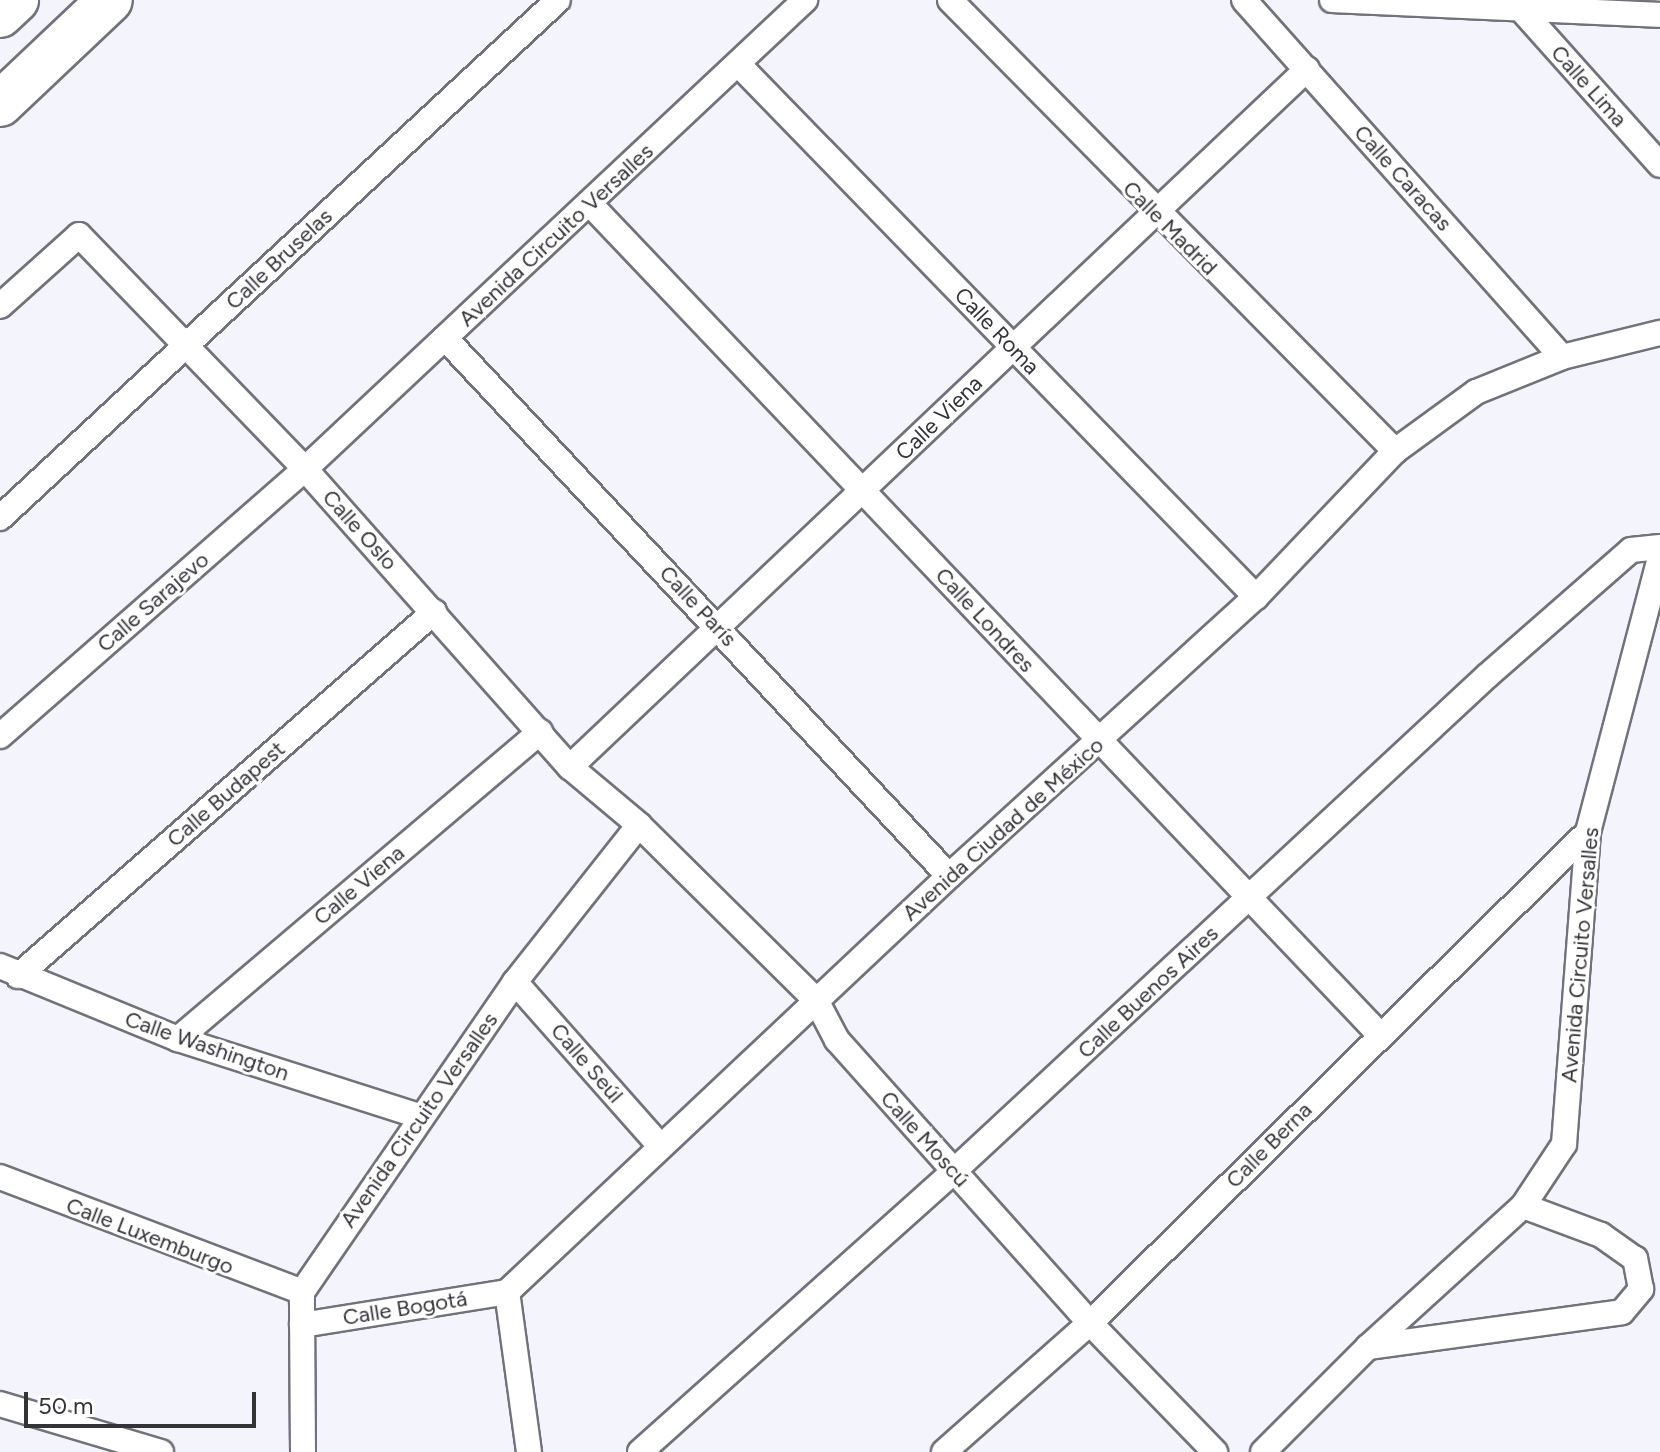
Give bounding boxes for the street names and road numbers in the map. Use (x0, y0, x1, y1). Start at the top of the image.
street label: Calle Lima (1546, 40, 1632, 132)
street label: Calle Caracas (1349, 120, 1457, 236)
street label: Avenida Circuito Versalles (453, 138, 659, 332)
street label: Calle Madrid (1117, 175, 1223, 281)
street label: Calle Bruselas (220, 203, 338, 315)
street label: Calle Roma (949, 282, 1045, 380)
street label: Calle Viena (890, 370, 988, 466)
street label: Calle Oslo (317, 484, 403, 576)
street label: Calle Sarajevo (92, 546, 214, 658)
street label: Calle París (654, 560, 742, 652)
street label: Calle Londres (930, 562, 1040, 678)
street label: Avenida Ciudad de México (897, 732, 1109, 926)
street label: Calle Budapest (162, 736, 290, 852)
street label: Avenida Circuito Versalles (1556, 826, 1604, 1084)
street label: Calle Viena (308, 840, 410, 930)
street label: Calle Buenos Aires (1072, 920, 1224, 1064)
street label: Calle Washington (121, 1006, 293, 1086)
street label: Avenida Circuito Versalles (335, 1008, 503, 1232)
street label: Calle Seúl (545, 1018, 629, 1108)
street label: Calle Moscú (875, 1086, 975, 1192)
street label: Calle Berna (1221, 1097, 1317, 1193)
street label: Calle Luxemburgo (63, 1192, 237, 1280)
street label: Calle Bogotá (341, 1285, 469, 1331)

